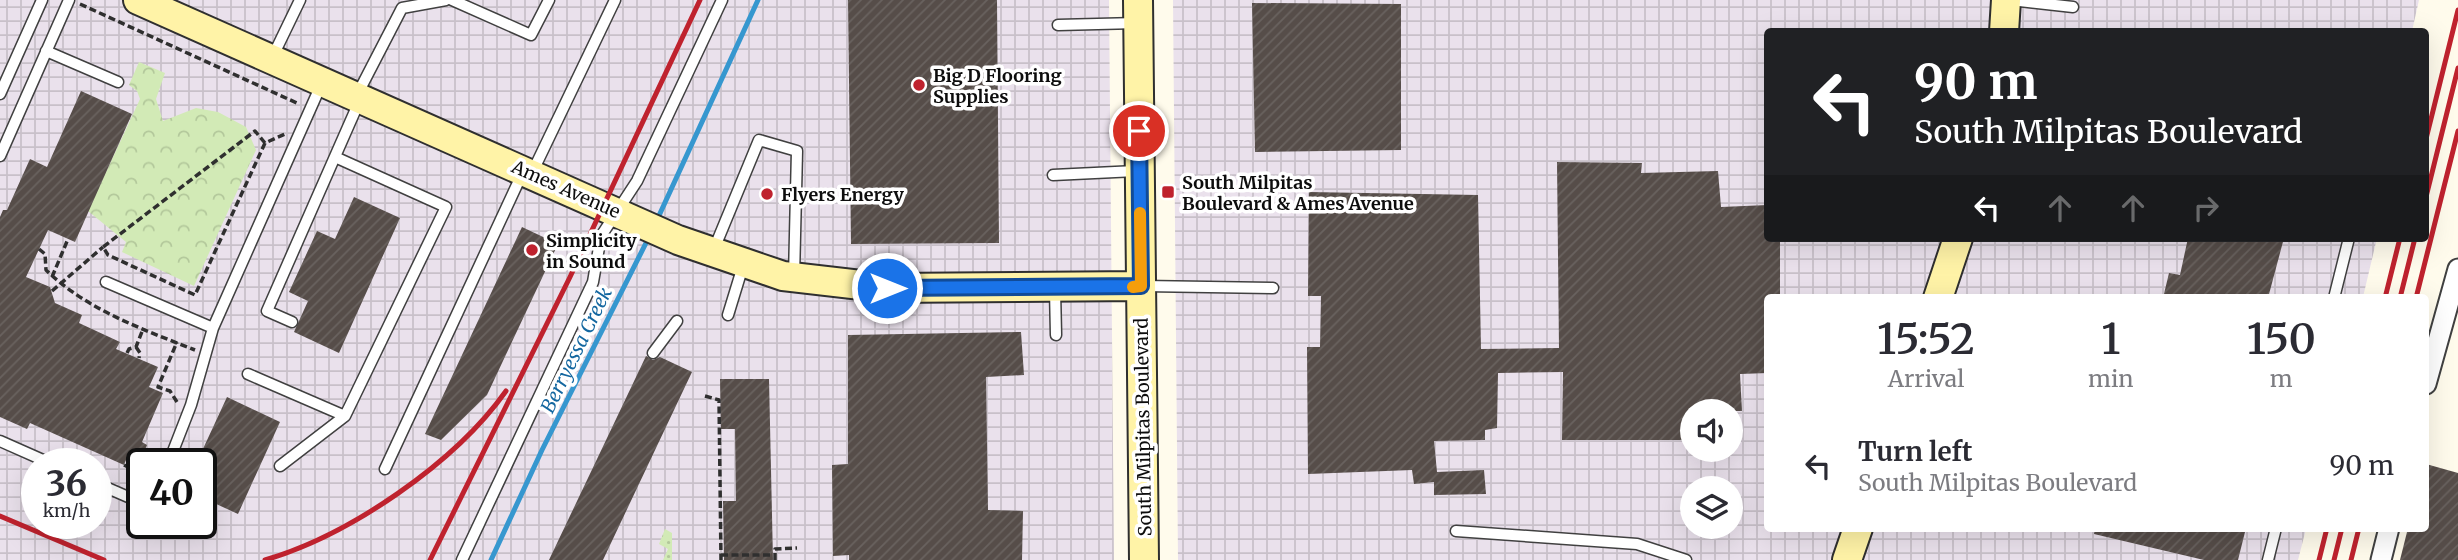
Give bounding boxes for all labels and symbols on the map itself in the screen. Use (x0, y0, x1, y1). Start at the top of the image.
place label: Big D Flooring Supplies (933, 64, 1062, 108)
marker: Big D Flooring Supplies (911, 77, 927, 93)
pin (1109, 101, 1169, 161)
street label: Ames Avenue (507, 154, 624, 223)
place label: South Milpitas Boulevard & Ames Avenue (1182, 171, 1414, 215)
place label: Flyers Energy (781, 183, 904, 206)
marker: South Milpitas Boulevard & Ames Avenue (1160, 184, 1176, 200)
marker: Flyers Energy (759, 186, 775, 202)
place label: Simplicity in Sound (546, 229, 637, 273)
marker: Simplicity in Sound (524, 242, 540, 258)
position arrow (850, 251, 924, 325)
water label: Berryessa Creek (535, 283, 617, 417)
street label: South Milpitas Boulevard (1130, 317, 1156, 536)
speed limit sign: 40 (126, 448, 217, 539)

